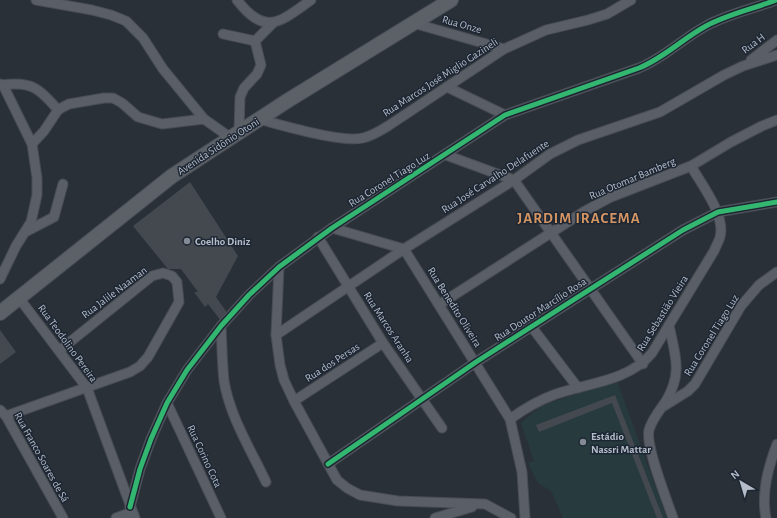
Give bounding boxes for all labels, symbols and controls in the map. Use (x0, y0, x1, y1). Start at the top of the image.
street label: Rua Onze (441, 14, 483, 35)
street label: Rua H (740, 31, 767, 56)
street label: Rua Marcos José Miglio Gazineli (381, 36, 500, 119)
street label: Avenida Sidônio Otoni (175, 116, 261, 177)
street label: Rua José Carvalho Delafuente (440, 138, 551, 215)
street label: Rua Coronel Tiago Luz (347, 150, 432, 209)
street label: Rua Otomar Bamberg (587, 155, 677, 202)
district label: JARDIM IRACEMA (517, 211, 641, 226)
marker: Coelho Diniz (182, 236, 192, 246)
place label: Coelho Diniz (195, 236, 251, 247)
street label: Rua Jalile Naaman (80, 264, 149, 320)
street label: Rua Benedito Oliveira (426, 265, 484, 349)
street label: Rua Sebastião Vieira (635, 274, 690, 353)
street label: Rua Doutor Marcílio Rosa (492, 276, 588, 343)
street label: Rua Marcos Aranha (362, 290, 416, 365)
street label: Rua Coronel Tiago Luz (682, 292, 741, 378)
street label: Rua Teodolino Pereira (36, 302, 99, 384)
street label: Rua dos Persas (303, 341, 361, 384)
street label: Rua Franco Soares de Sá (12, 411, 71, 504)
street label: Rua Corino Cota (185, 423, 224, 489)
place label: Estádio Nassri Mattar (591, 431, 651, 455)
marker: Estádio Nassri Mattar (578, 437, 588, 447)
north arrow (721, 462, 761, 502)
text: N (729, 468, 742, 481)

